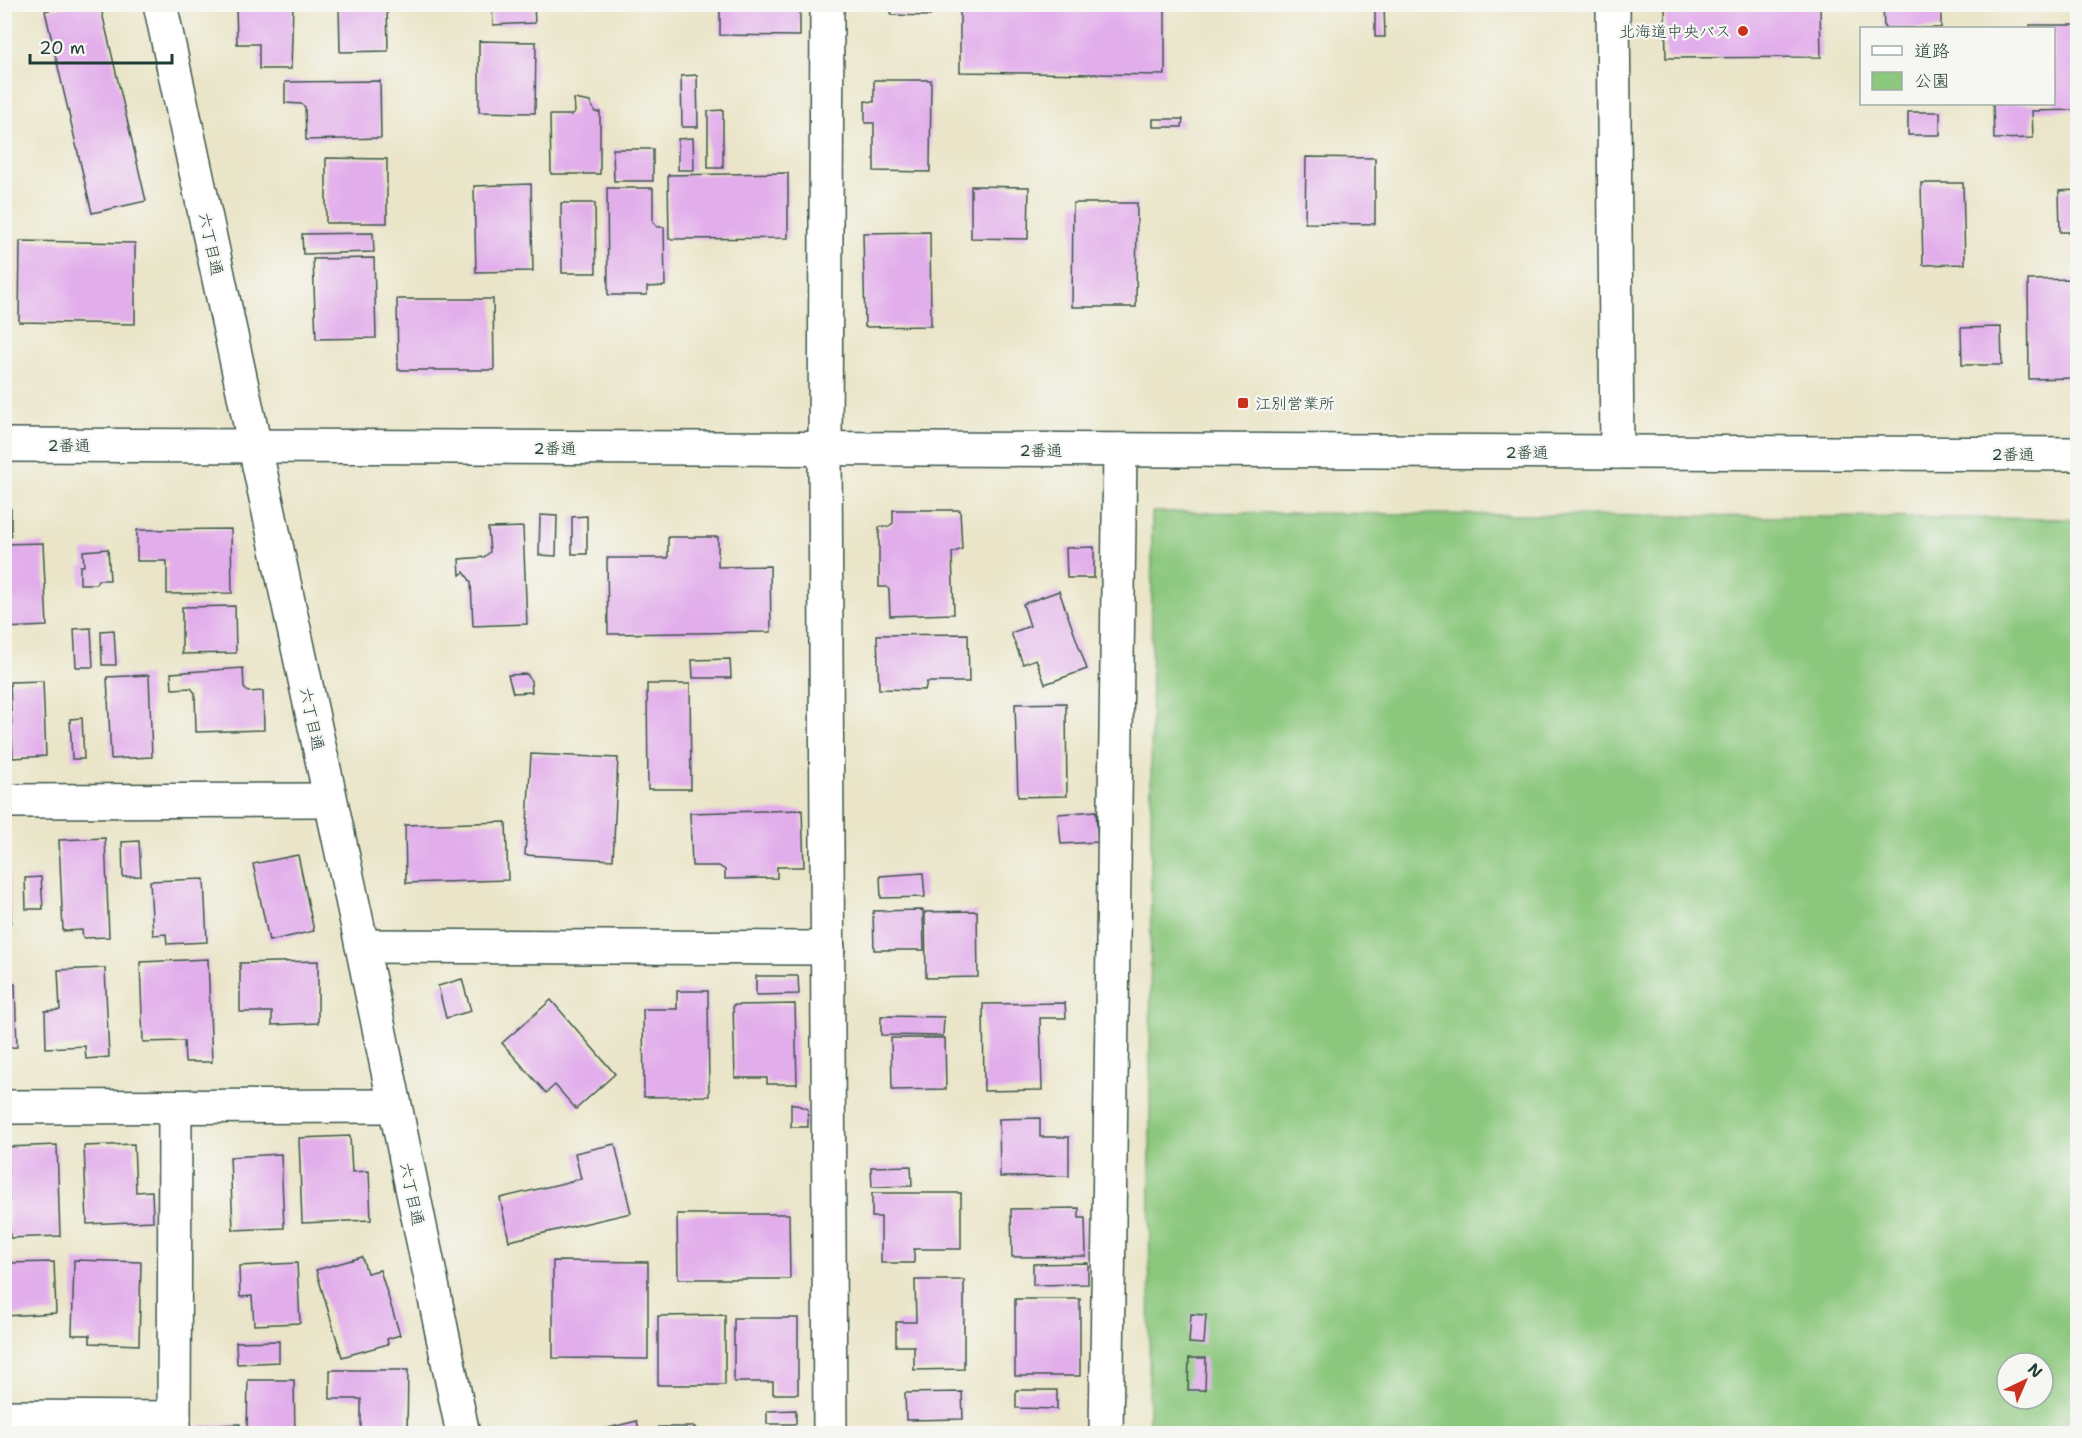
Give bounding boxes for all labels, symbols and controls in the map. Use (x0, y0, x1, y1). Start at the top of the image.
place label: 北海道中央バス (1619, 21, 1731, 42)
marker: 北海道中央バス (1736, 24, 1750, 38)
scale bar (30, 27, 172, 65)
legend (1860, 27, 2055, 105)
text: 20 m (39, 36, 85, 60)
text: 道路 (1914, 39, 1950, 63)
text: 公園 (1914, 69, 1950, 93)
street label: 六丁目通 (194, 211, 228, 277)
place label: 江別営業所 (1255, 393, 1335, 414)
marker: 江別営業所 (1236, 396, 1250, 410)
street label: 2番通 (47, 435, 91, 456)
street label: 2番通 (533, 438, 577, 459)
street label: 2番通 (1019, 440, 1063, 461)
street label: 2番通 (1505, 442, 1549, 463)
street label: 2番通 (1991, 444, 2035, 465)
street label: 六丁目通 (295, 686, 329, 752)
street label: 六丁目通 (395, 1161, 429, 1227)
north arrow (1995, 1351, 2055, 1411)
text: N (2023, 1359, 2047, 1383)

